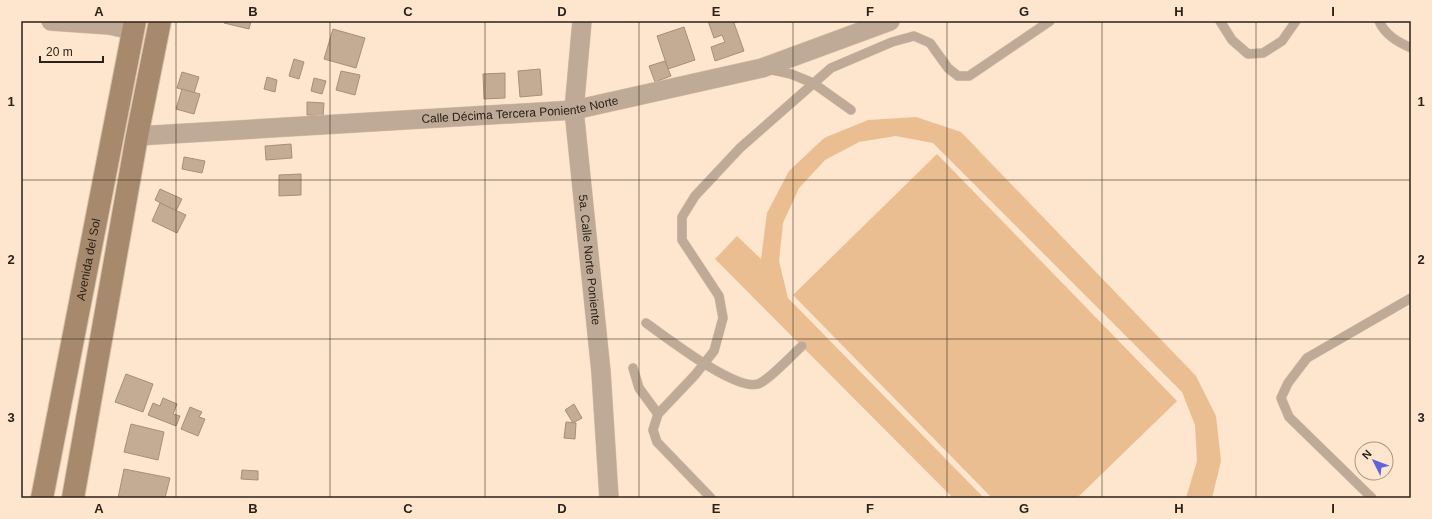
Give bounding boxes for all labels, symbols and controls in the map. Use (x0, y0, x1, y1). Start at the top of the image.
text: A (94, 4, 104, 19)
text: B (248, 4, 258, 19)
text: C (403, 4, 413, 19)
text: D (557, 4, 567, 19)
text: E (712, 4, 721, 19)
text: F (866, 4, 874, 19)
text: G (1019, 4, 1029, 19)
text: H (1174, 4, 1184, 19)
text: I (1331, 4, 1335, 19)
scale bar (40, 38, 103, 64)
text: 20 m (46, 45, 73, 59)
street label: Calle Décima Tercera Poniente Norte (421, 93, 620, 126)
text: 1 (7, 94, 15, 109)
text: 1 (1417, 94, 1425, 109)
street label: 5a. Calle Norte Poniente (576, 194, 603, 326)
street label: Avenida del Sol (74, 217, 103, 302)
text: 2 (7, 252, 15, 267)
text: 2 (1417, 252, 1425, 267)
text: 3 (7, 410, 15, 425)
text: 3 (1417, 410, 1425, 425)
north arrow (1354, 441, 1394, 481)
text: N (1359, 447, 1374, 461)
text: A (94, 501, 104, 516)
text: B (248, 501, 258, 516)
text: C (403, 501, 413, 516)
text: D (557, 501, 567, 516)
text: E (712, 501, 721, 516)
text: F (866, 501, 874, 516)
text: G (1019, 501, 1029, 516)
text: H (1174, 501, 1184, 516)
text: I (1331, 501, 1335, 516)

